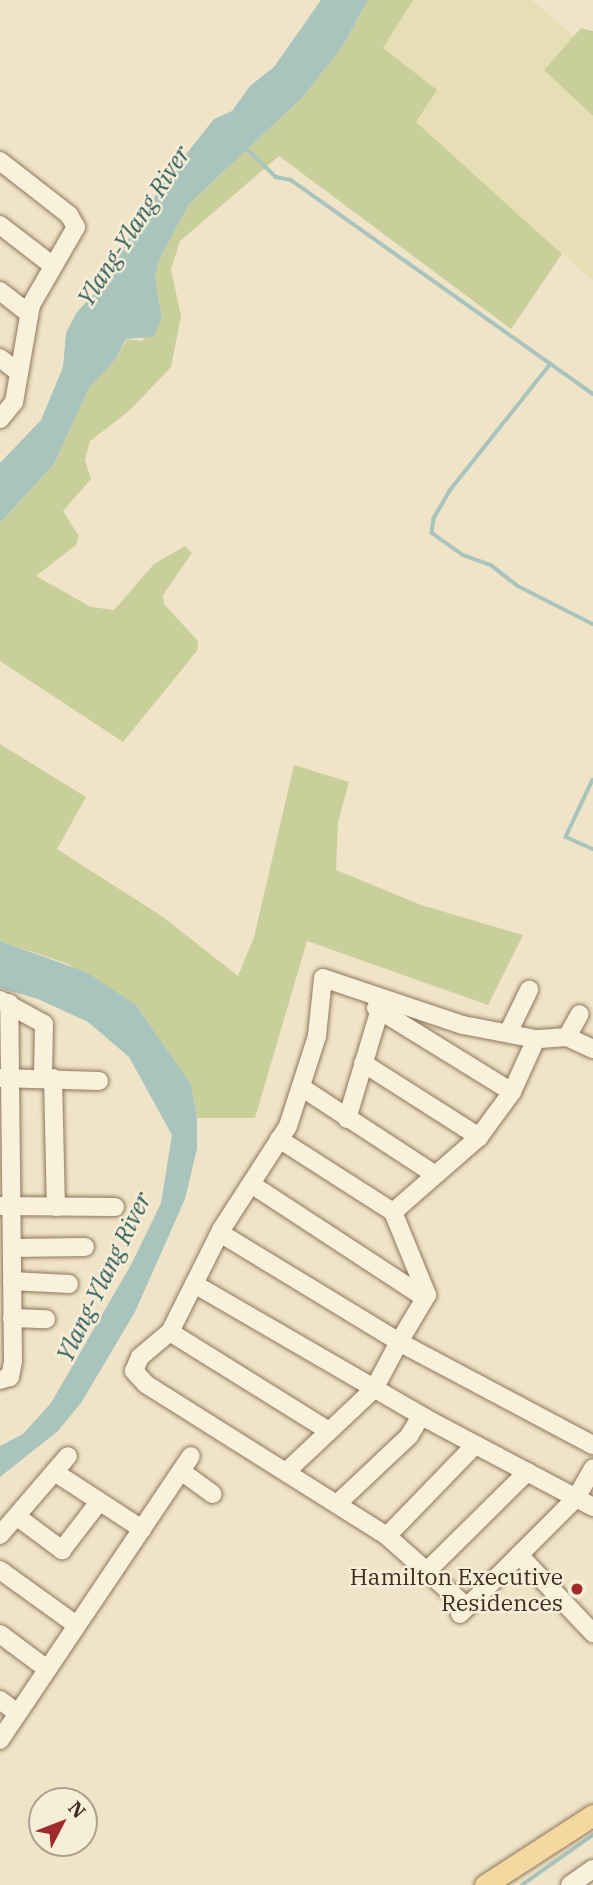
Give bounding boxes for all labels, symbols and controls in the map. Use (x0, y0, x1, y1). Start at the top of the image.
water label: Ylang-Ylang River (72, 141, 196, 311)
water label: Ylang-Ylang River (50, 1188, 158, 1366)
place label: Hamilton Executive Residences (350, 1562, 563, 1616)
marker: Hamilton Executive Residences (569, 1581, 585, 1597)
north arrow (28, 1787, 98, 1857)
text: N (63, 1796, 91, 1823)

